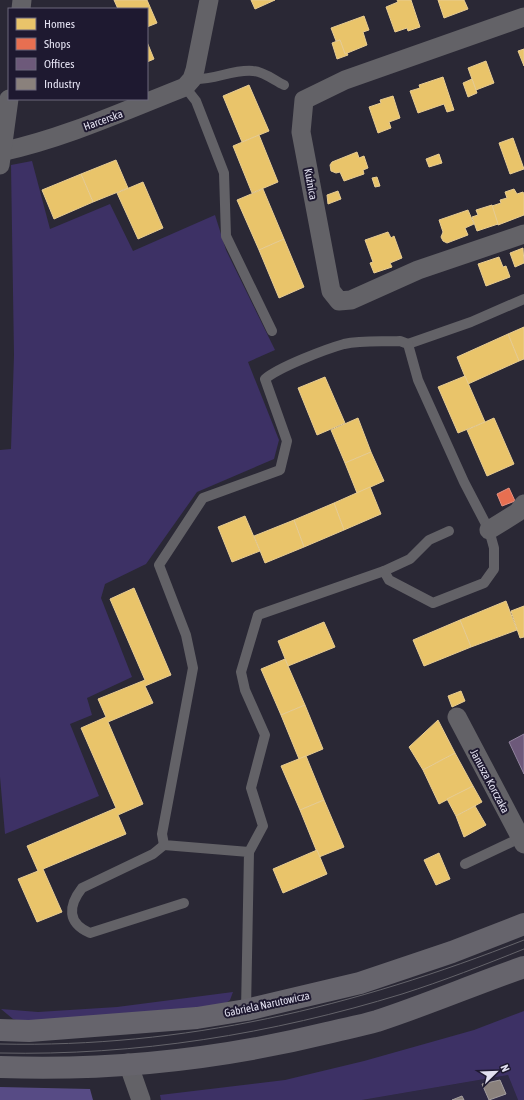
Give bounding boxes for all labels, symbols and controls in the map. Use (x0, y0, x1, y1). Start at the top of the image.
legend (8, 8, 148, 100)
text: Homes (44, 17, 75, 31)
text: Shops (44, 37, 70, 51)
text: Offices (44, 57, 74, 71)
text: Industry (44, 77, 81, 91)
street label: Harcerska (82, 107, 124, 133)
street label: Kuźnica (302, 167, 320, 201)
street label: Janusza Korczaka (468, 747, 512, 815)
street label: Gabriela Narutowicza (223, 989, 311, 1019)
north arrow (476, 1052, 516, 1092)
text: N (498, 1063, 512, 1073)

